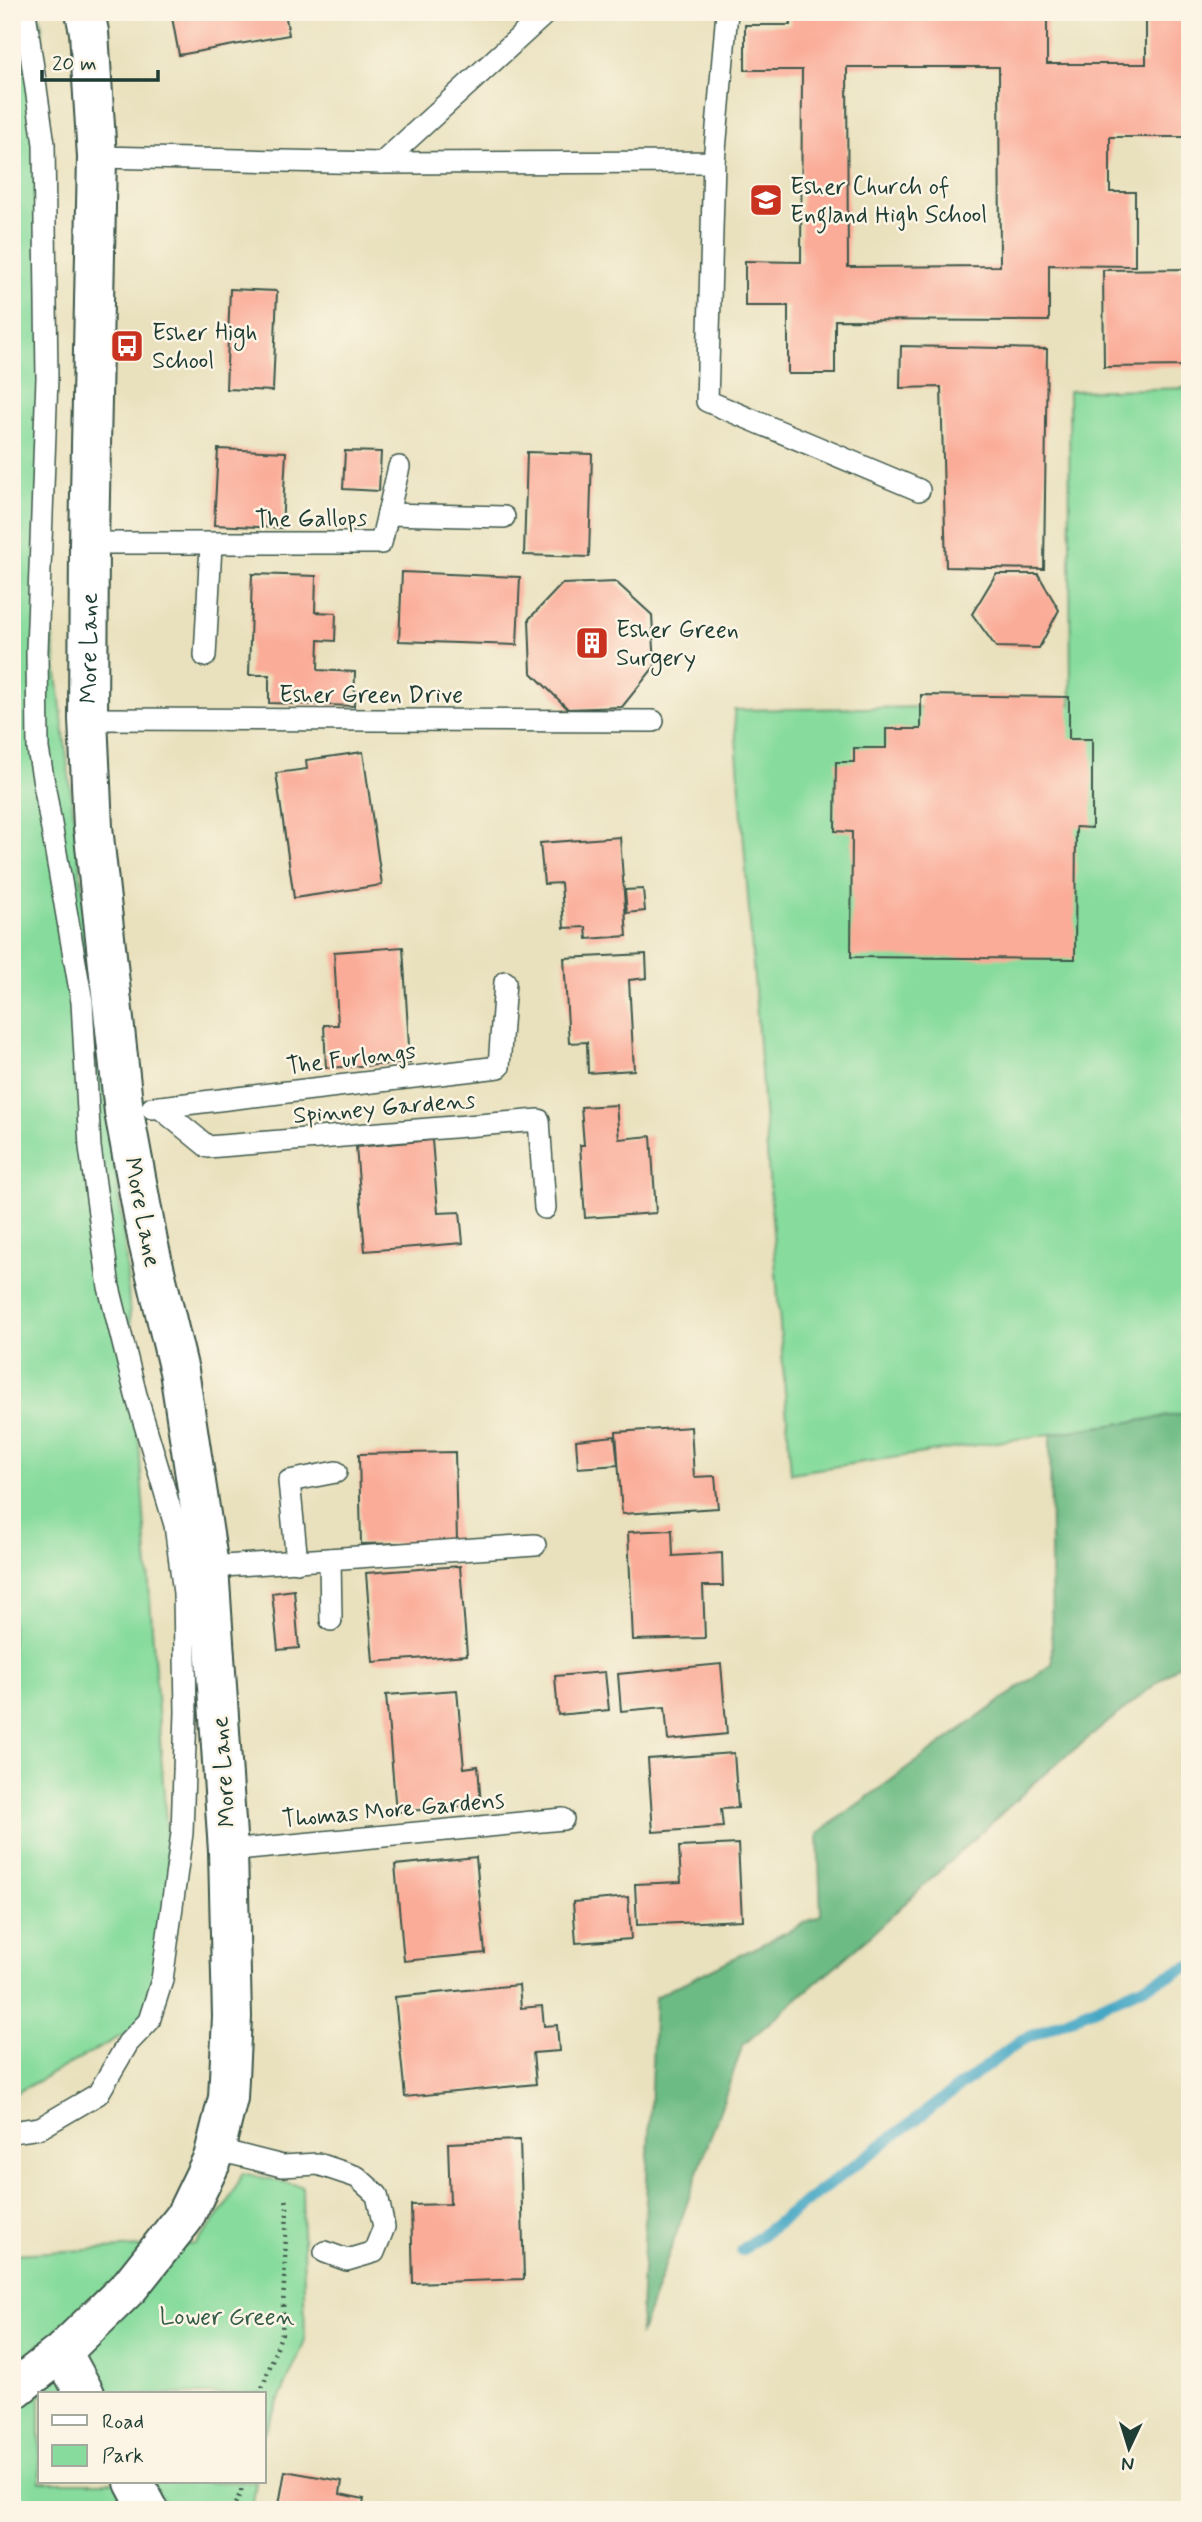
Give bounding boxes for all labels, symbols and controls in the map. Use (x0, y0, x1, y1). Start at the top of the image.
scale bar (42, 38, 158, 82)
text: 20 m (52, 50, 97, 78)
place label: Esher Church of England High School (790, 172, 987, 234)
school or university icon: Esher Church of England High School (747, 181, 785, 219)
place label: Esher High School (152, 318, 258, 377)
bus stop icon: Esher High School (108, 327, 146, 365)
street label: The Gallops (255, 503, 368, 536)
street label: More Lane (74, 592, 106, 704)
place label: Esher Green Surgery (616, 615, 739, 676)
building icon: Esher Green Surgery (573, 624, 611, 662)
street label: Esher Green Drive (279, 680, 463, 711)
street label: The Furlongs (285, 1036, 418, 1083)
street label: Spinney Gardens (292, 1085, 477, 1132)
street label: More Lane (116, 1155, 167, 1270)
street label: More Lane (205, 1715, 244, 1828)
street label: Thomas More Gardens (281, 1785, 506, 1836)
park label: Lower Green (160, 2302, 295, 2333)
legend (38, 2392, 266, 2484)
text: Road (102, 2408, 144, 2436)
north arrow (1094, 2414, 1164, 2484)
text: Park (102, 2442, 144, 2470)
text: N (1121, 2451, 1135, 2476)

